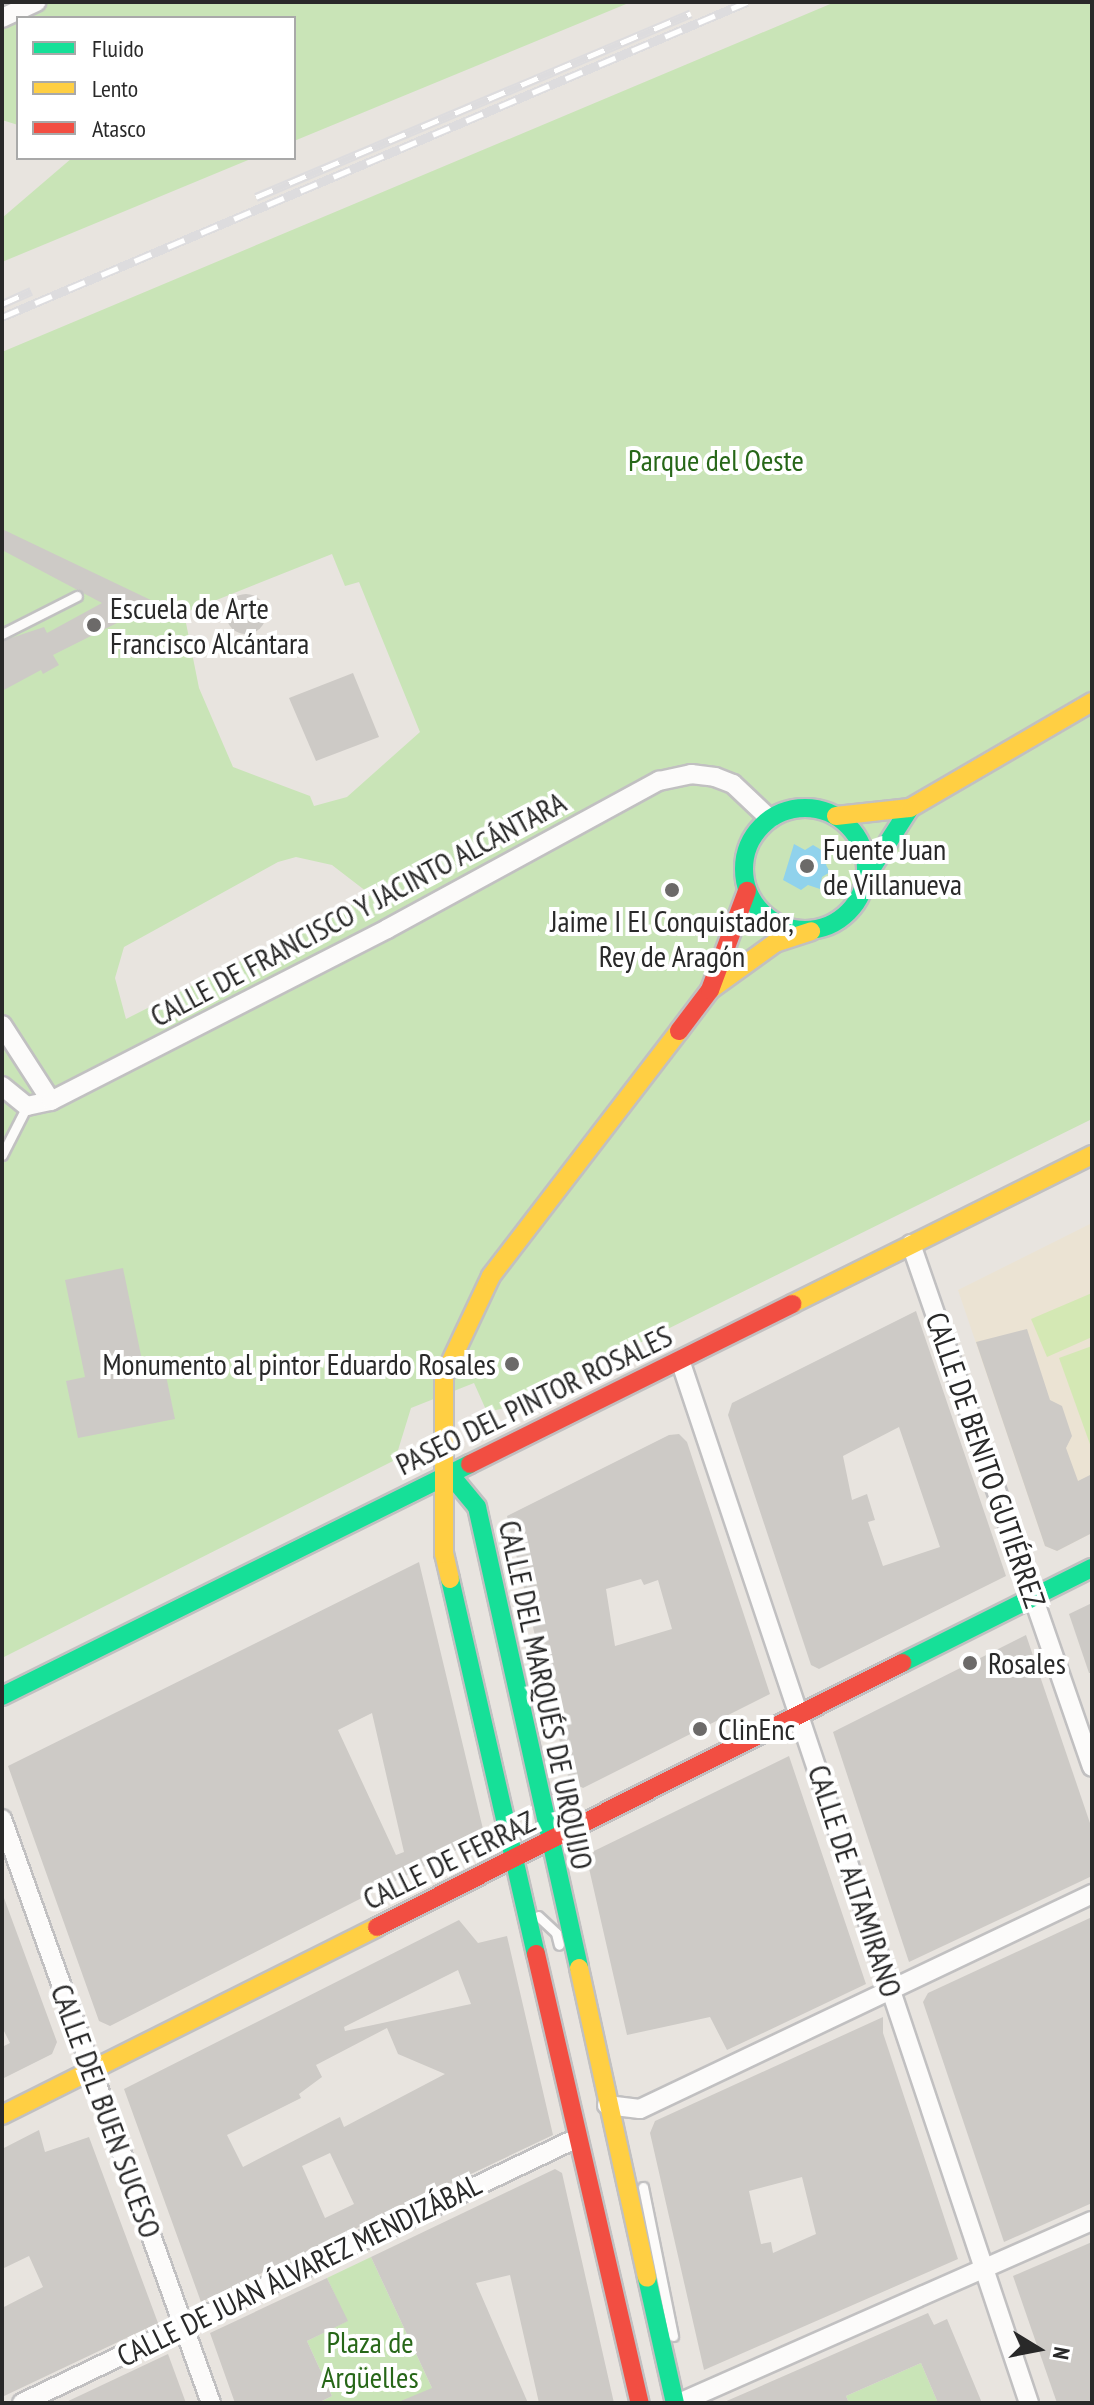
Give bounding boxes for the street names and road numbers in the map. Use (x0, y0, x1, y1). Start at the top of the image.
street label: CALLE DE FRANCISCO Y JACINTO ALCÁNTARA (143, 783, 573, 1035)
street label: CALLE DE BENITO GUTIÉRREZ (919, 1308, 1053, 1612)
street label: PASEO DEL PINTOR ROSALES (390, 1317, 678, 1483)
street label: CALLE DEL MARQUÉS DE URQUIJO (491, 1517, 601, 1873)
street label: CALLE DE ALTAMIRANO (800, 1760, 910, 2002)
street label: CALLE DE FERRAZ (357, 1803, 541, 1917)
street label: CALLE DEL BUEN SUCESO (43, 1979, 169, 2243)
street label: CALLE DE JUAN ÁLVAREZ MENDIZÁBAL (110, 2166, 488, 2374)

